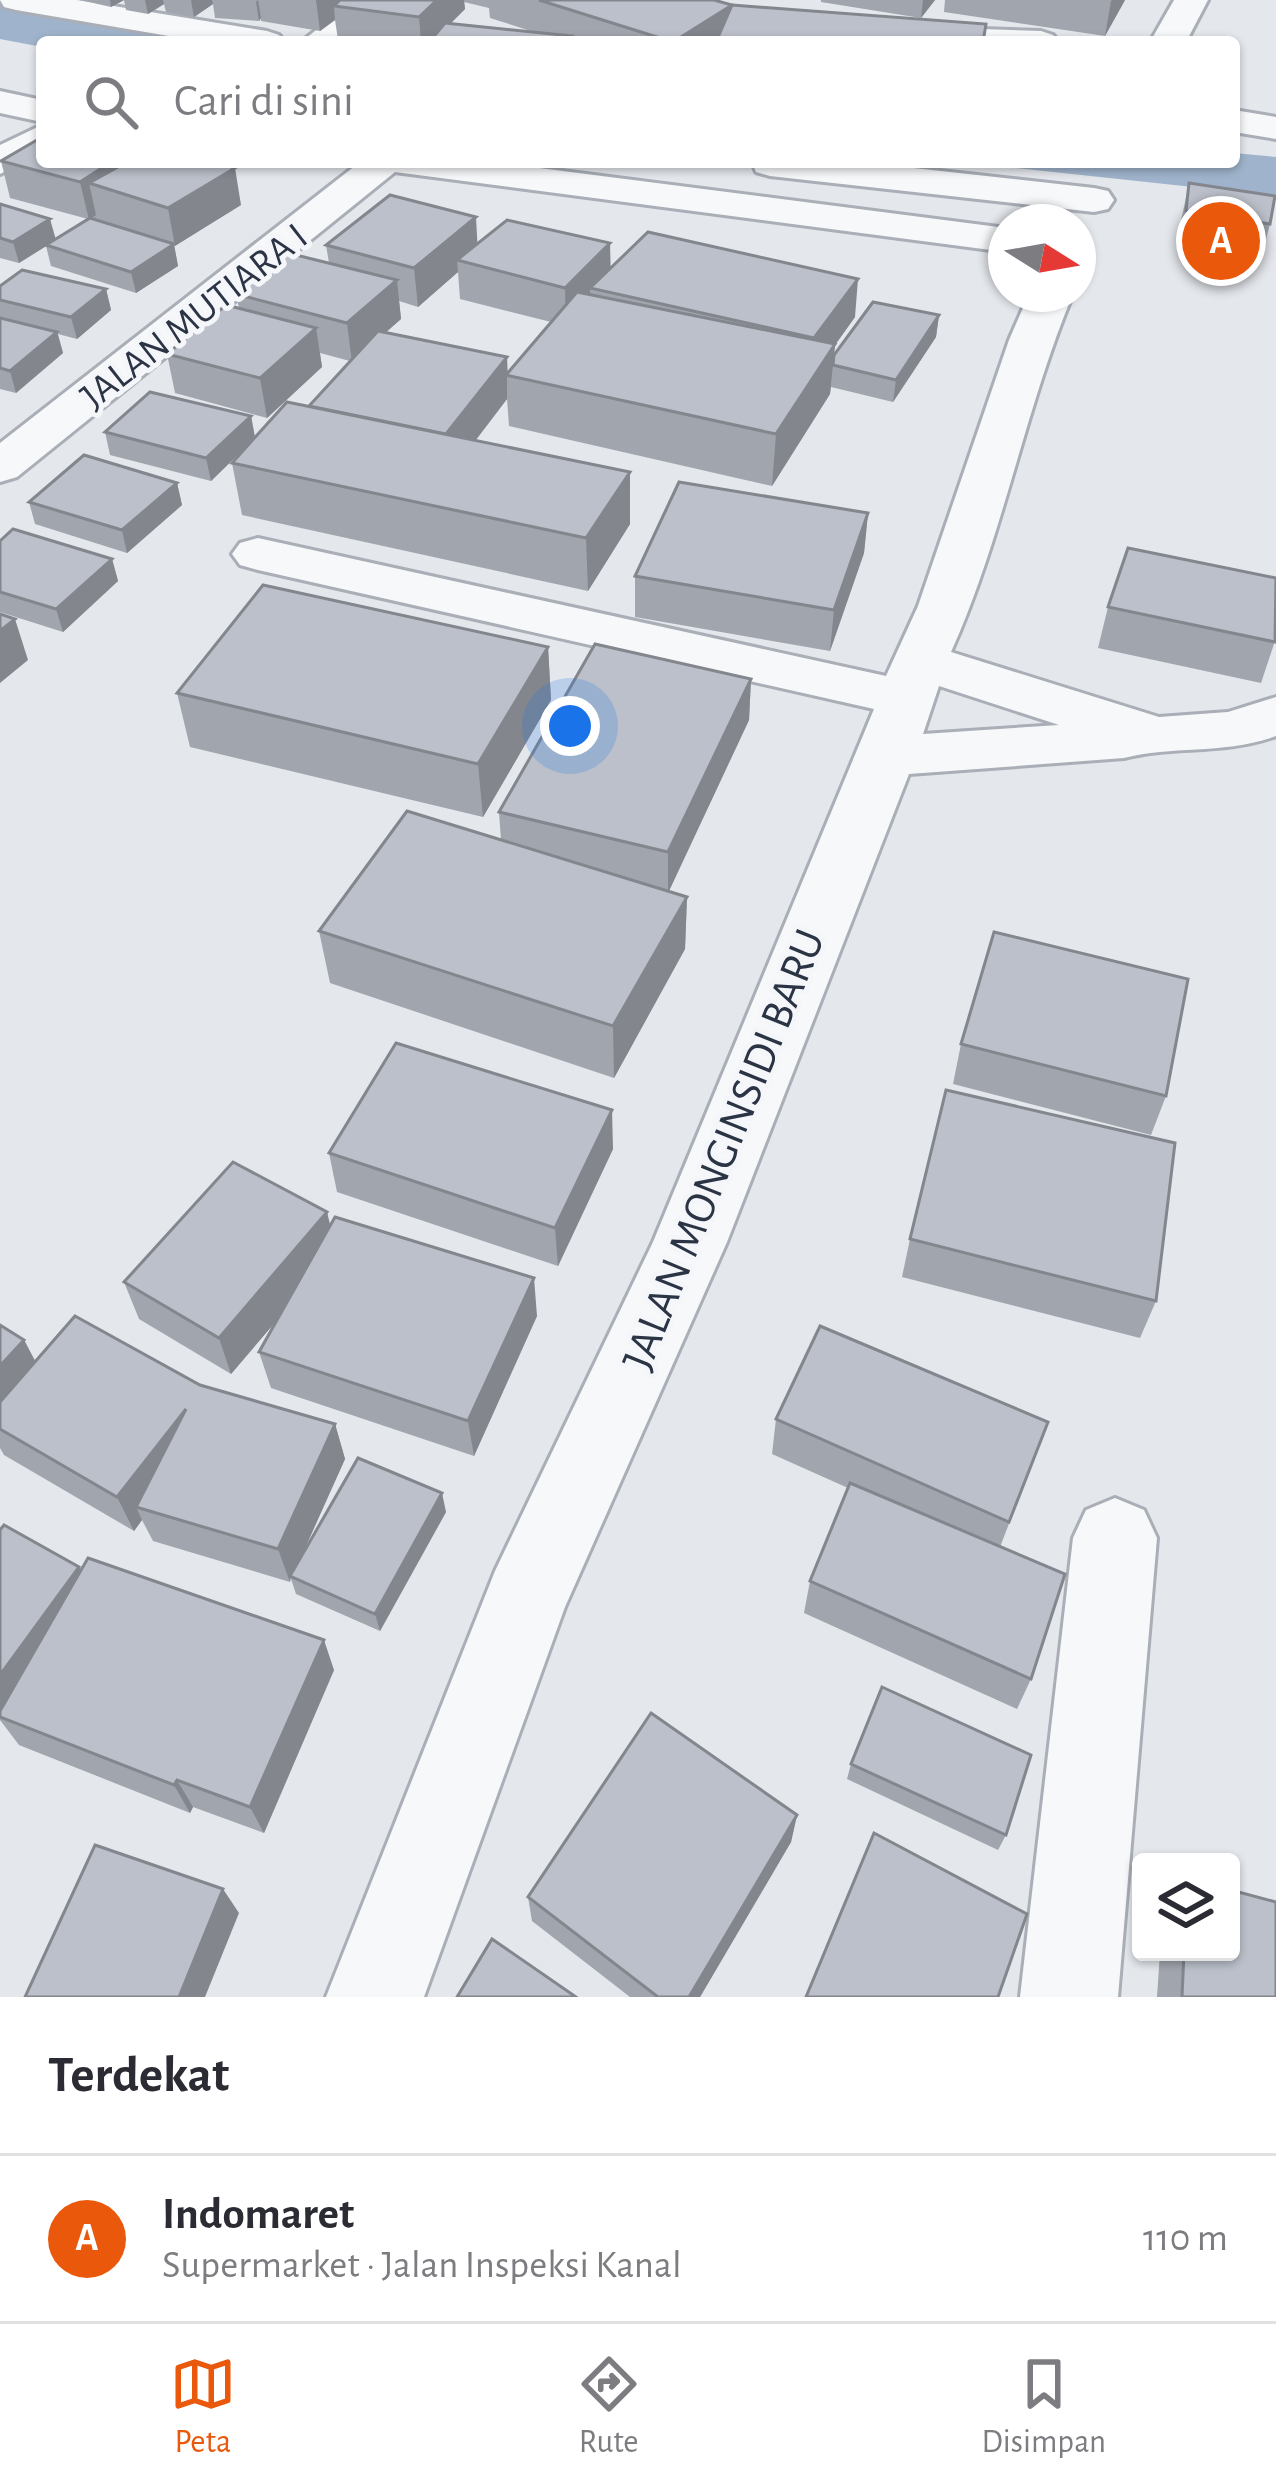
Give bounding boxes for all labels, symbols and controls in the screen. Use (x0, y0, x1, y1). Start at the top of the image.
search box (36, 36, 1240, 168)
icon: search (78, 69, 144, 135)
text: Cari di sini (174, 79, 354, 124)
pin: A (1182, 196, 1260, 286)
north arrow (988, 204, 1096, 312)
street label: JALAN MUTIARA I (74, 217, 315, 417)
your location (540, 696, 600, 756)
street label: JALAN MONGINSIDI BARU (615, 923, 833, 1377)
map controls (1132, 1853, 1240, 1961)
button: layers (1132, 1853, 1240, 1961)
text: Terdekat (48, 2050, 229, 2101)
text: Indomaret (162, 2192, 354, 2237)
text: A (75, 2219, 99, 2258)
text: 110 m (1143, 2219, 1228, 2258)
text: Supermarket · Jalan Inspeksi Kanal (162, 2246, 682, 2285)
tab: Peta (170, 2351, 236, 2463)
tab: Rute (576, 2351, 642, 2463)
tab: Disimpan (981, 2351, 1106, 2463)

